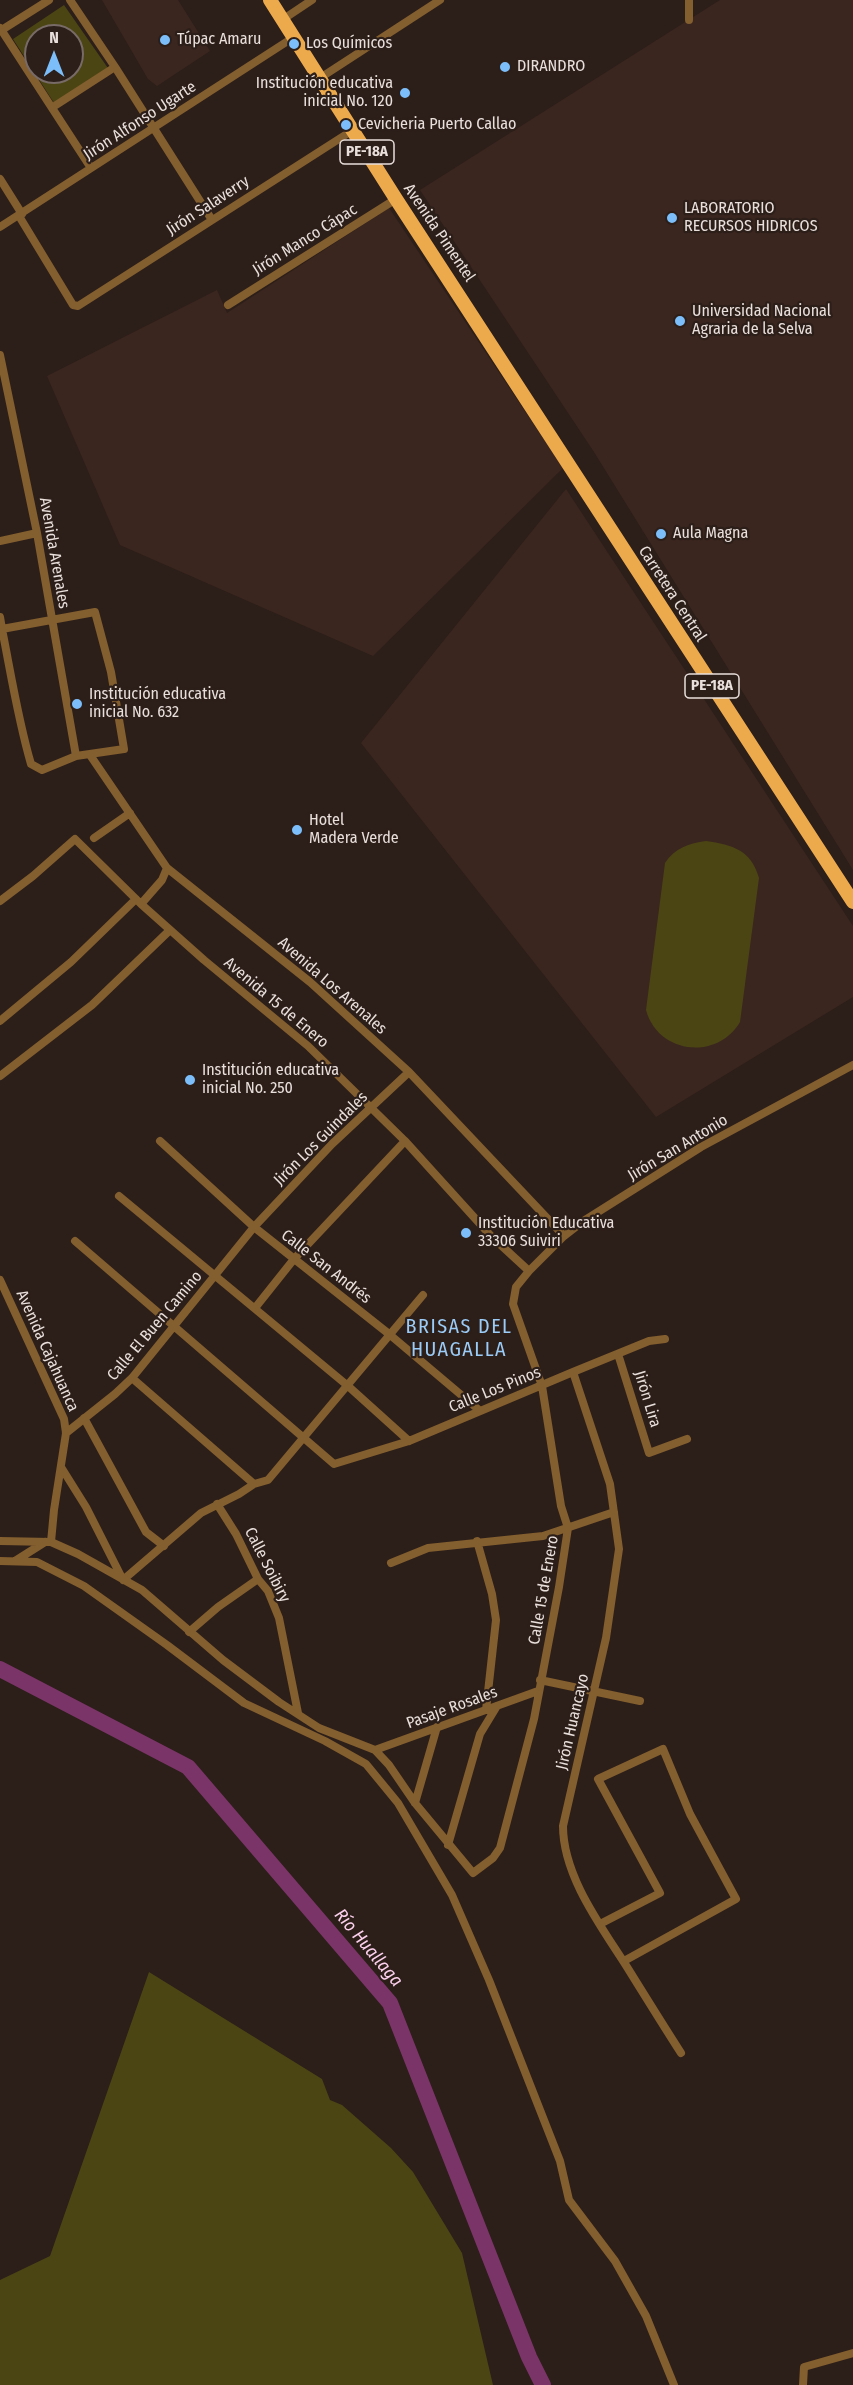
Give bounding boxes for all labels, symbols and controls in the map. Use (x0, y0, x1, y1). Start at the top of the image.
north arrow (24, 24, 84, 84)
text: N (49, 28, 59, 47)
place label: Túpac Amaru (177, 30, 261, 50)
marker: Túpac Amaru (158, 33, 172, 47)
place label: Los Químicos (306, 34, 392, 54)
marker: Los Químicos (287, 37, 301, 51)
place label: DIRANDRO (517, 57, 585, 77)
marker: DIRANDRO (498, 60, 512, 74)
place label: Institución educativa inicial No. 120 (256, 74, 393, 112)
street label: Jirón Alfonso Ugarte (80, 77, 200, 165)
marker: Institución educativa inicial No. 120 (398, 86, 412, 100)
place label: Cevicheria Puerto Callao (358, 115, 516, 135)
marker: Cevicheria Puerto Callao (339, 118, 353, 132)
road number: PE-18A (340, 140, 394, 164)
street label: Jirón Salaverry (163, 172, 253, 240)
street label: Avenida Pimentel (399, 180, 479, 286)
place label: LABORATORIO RECURSOS HIDRICOS (684, 199, 818, 237)
street label: Jirón Manco Cápac (249, 200, 361, 280)
marker: LABORATORIO RECURSOS HIDRICOS (665, 211, 679, 225)
place label: Universidad Nacional Agraria de la Selva (692, 302, 831, 340)
marker: Universidad Nacional Agraria de la Selva (673, 314, 687, 328)
street label: Avenida Arenales (35, 496, 73, 610)
place label: Aula Magna (673, 524, 748, 544)
marker: Aula Magna (654, 527, 668, 541)
street label: Carretera Central (634, 542, 710, 646)
road number: PE-18A (685, 674, 739, 698)
place label: Institución educativa inicial No. 632 (89, 685, 226, 723)
marker: Institución educativa inicial No. 632 (70, 697, 84, 711)
place label: Hotel Madera Verde (309, 811, 399, 849)
marker: Hotel Madera Verde (290, 823, 304, 837)
street label: Avenida Los Arenales (274, 933, 390, 1039)
street label: Avenida 15 de Enero (220, 954, 332, 1052)
place label: Institución educativa inicial No. 250 (202, 1061, 339, 1099)
marker: Institución educativa inicial No. 250 (183, 1073, 197, 1087)
street label: Jirón Los Guindales (270, 1088, 372, 1190)
street label: Jirón San Antonio (625, 1111, 731, 1185)
place label: Institución Educativa 33306 Suiviri (478, 1214, 614, 1252)
street label: Calle San Andrés (277, 1226, 375, 1308)
marker: Institución Educativa 33306 Suiviri (459, 1226, 473, 1240)
street label: Calle El Buen Camino (104, 1267, 206, 1385)
street label: Avenida Cajahuanca (12, 1287, 82, 1415)
district label: BRISAS DEL HUAGALLA (406, 1315, 512, 1362)
street label: Calle Los Pinos (446, 1363, 544, 1417)
street label: Jirón Lira (629, 1368, 665, 1430)
street label: Calle Soibiry (240, 1524, 294, 1606)
street label: Calle 15 de Enero (525, 1534, 563, 1646)
street label: Jirón Huancayo (553, 1672, 593, 1772)
street label: Pasaje Rosales (404, 1683, 500, 1733)
water label: Río Huallaga (329, 1905, 407, 1991)

